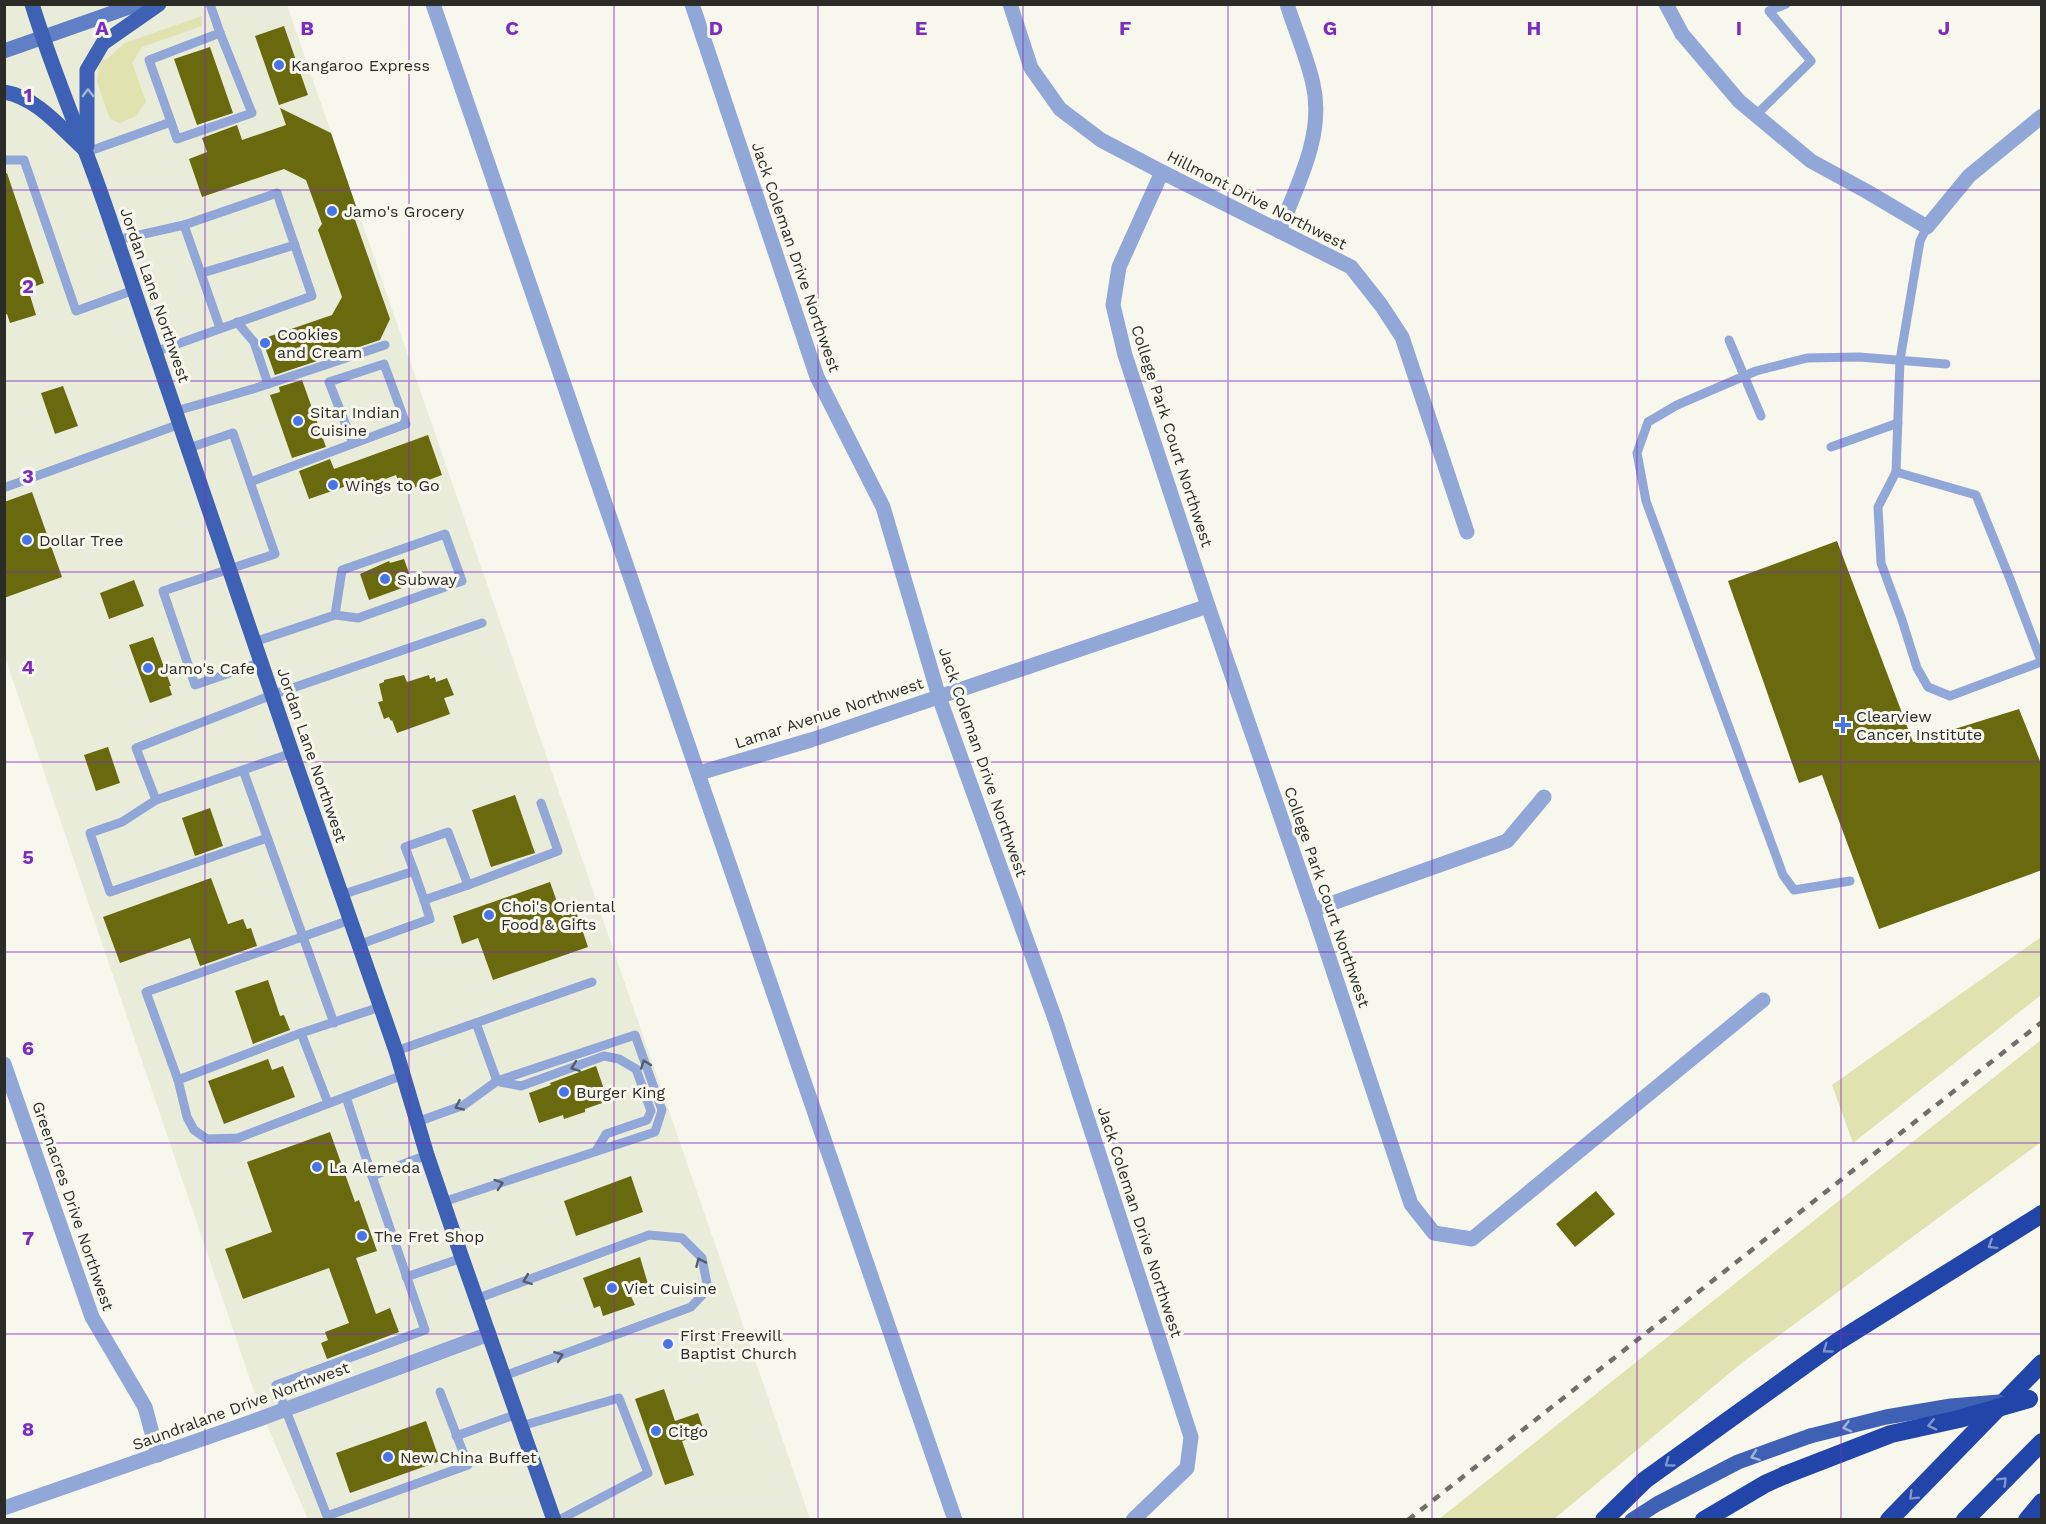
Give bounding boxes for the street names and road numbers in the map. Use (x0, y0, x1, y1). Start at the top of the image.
street label: Jack Coleman Drive Northwest (748, 140, 844, 375)
street label: Hillmont Drive Northwest (1164, 146, 1350, 254)
street label: Jordan Lane Northwest (116, 205, 194, 385)
street label: College Park Court Northwest (1127, 323, 1217, 550)
street label: Jack Coleman Drive Northwest (935, 645, 1031, 880)
street label: Jordan Lane Northwest (273, 665, 351, 845)
street label: Lamar Avenue Northwest (732, 673, 926, 753)
street label: College Park Court Northwest (1280, 784, 1374, 1010)
street label: Greenacres Drive Northwest (28, 1099, 118, 1313)
street label: Jack Coleman Drive Northwest (1094, 1104, 1186, 1340)
street label: Saundralane Drive Northwest (130, 1358, 352, 1454)

